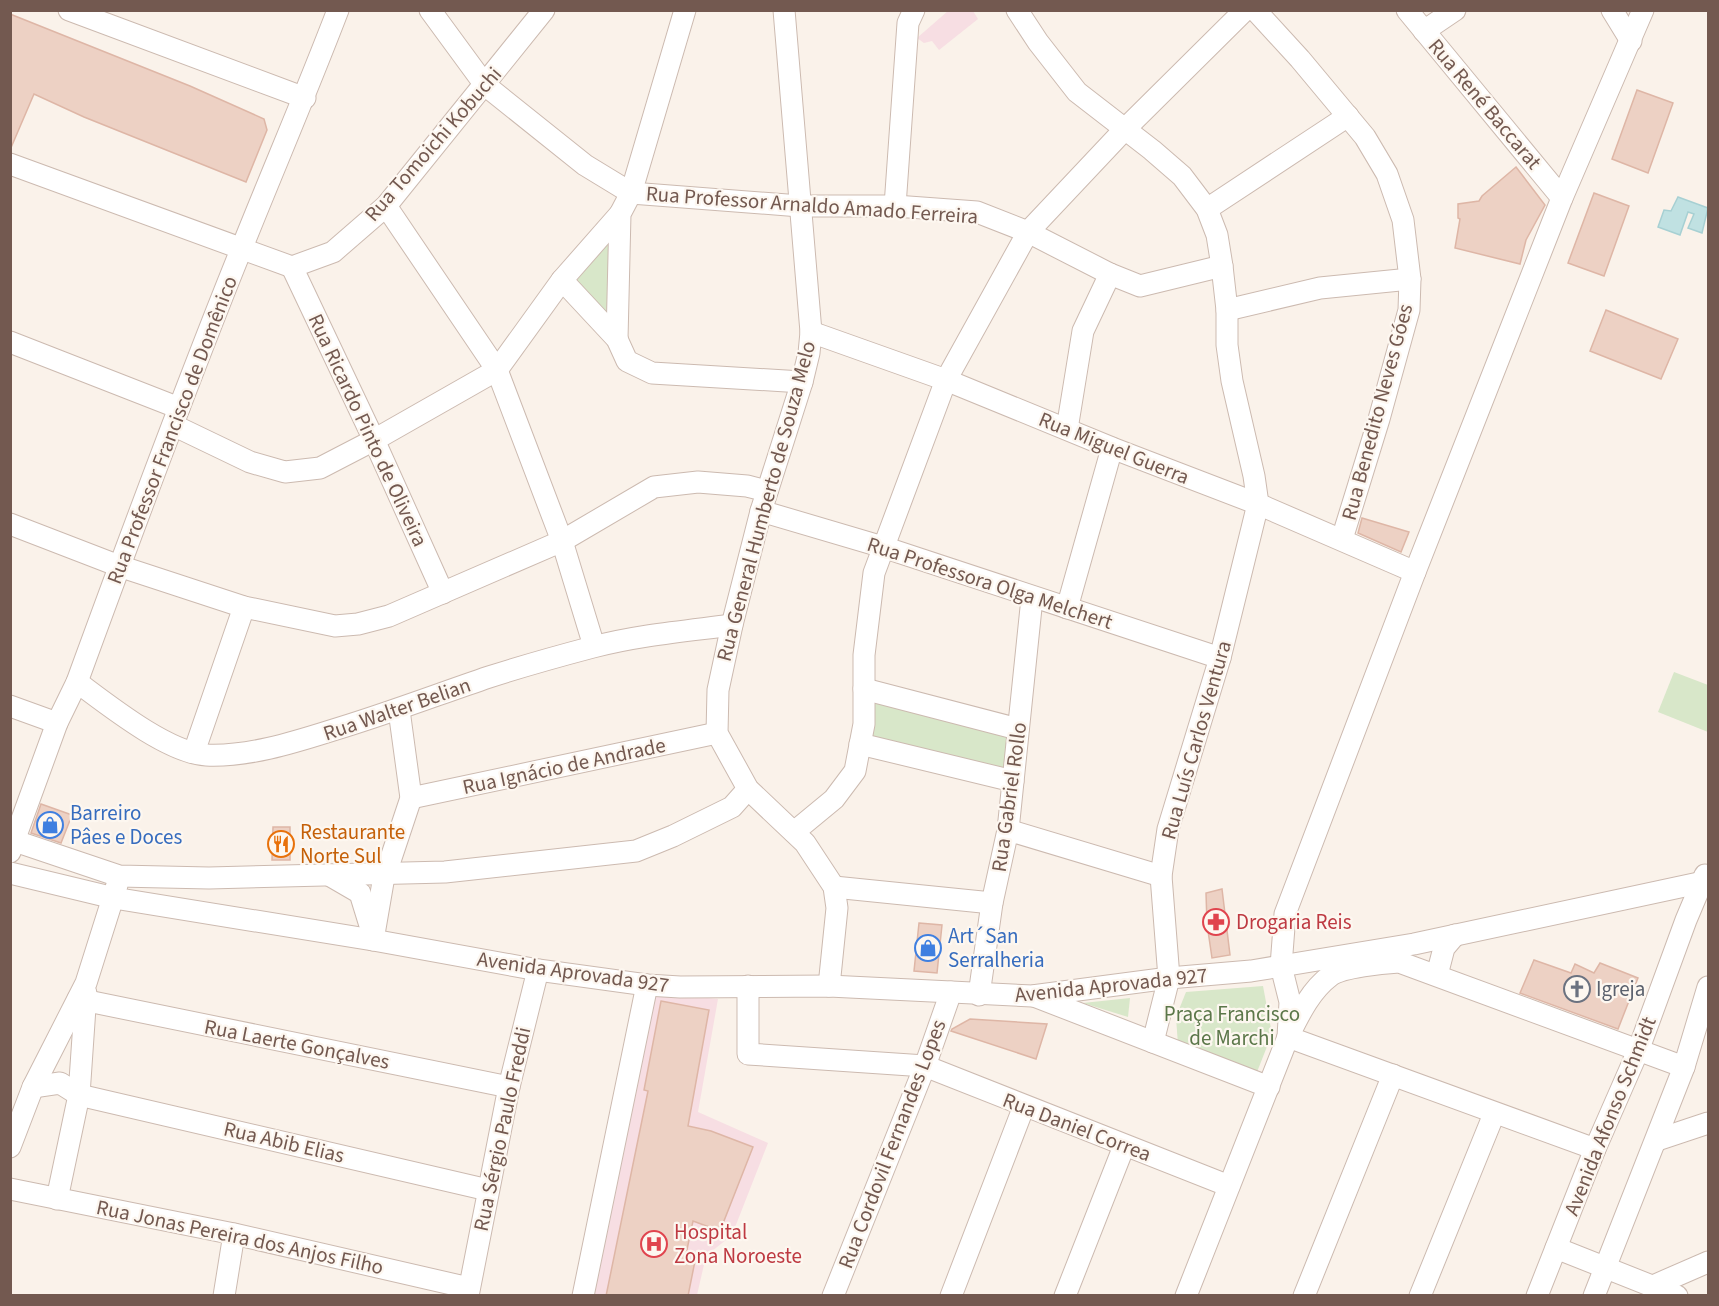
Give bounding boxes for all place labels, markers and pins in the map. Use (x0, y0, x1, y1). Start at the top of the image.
place label: Barreiro Pâes e Doces (70, 798, 182, 852)
shop icon: Barreiro Pâes e Doces (35, 810, 65, 840)
place label: Restaurante Norte Sul (300, 817, 405, 871)
restaurant icon: Restaurante Norte Sul (266, 829, 296, 859)
pharmacy icon: Drogaria Reis (1201, 907, 1231, 937)
place label: Drogaria Reis (1236, 907, 1352, 937)
place label: Art´San Serralheria (948, 921, 1045, 975)
shop icon: Art´San Serralheria (913, 933, 943, 963)
church icon: Igreja (1562, 974, 1592, 1004)
place label: Igreja (1596, 974, 1645, 1004)
place label: Hospital Zona Noroeste (674, 1217, 802, 1271)
hospital icon: Hospital Zona Noroeste (639, 1229, 669, 1259)

